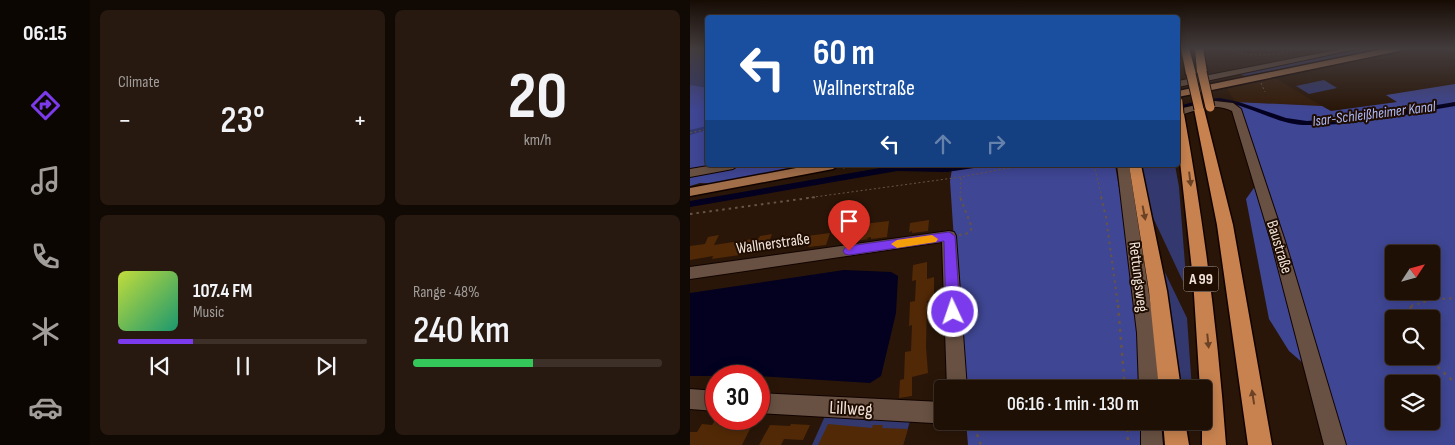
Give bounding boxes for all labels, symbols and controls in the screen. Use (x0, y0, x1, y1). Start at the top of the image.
text: 06:15 (23, 20, 67, 47)
text: 60 m (813, 32, 875, 75)
icon: left (730, 35, 795, 100)
text: 20 (508, 59, 567, 137)
text: Climate (118, 73, 160, 92)
text: Wallnerstraße (813, 75, 915, 102)
icon: directions (28, 88, 63, 123)
water label: Isar-Schleißheimer Kanal (1311, 97, 1438, 131)
text: 23° (220, 98, 265, 143)
text: − (118, 104, 132, 137)
text: + (353, 104, 367, 137)
icon: left (876, 130, 904, 158)
icon: ahead (929, 130, 957, 158)
icon: right (982, 130, 1010, 158)
text: km/h (524, 131, 551, 150)
icon: music (28, 163, 63, 198)
one-way arrow (1186, 172, 1194, 188)
pin (828, 200, 870, 251)
one-way arrow (1140, 205, 1148, 221)
icon: arrive (835, 207, 863, 235)
street label: Baustraße (1262, 218, 1296, 276)
street label: Wallnerstraße (735, 229, 811, 259)
icon: phone (28, 239, 63, 274)
street label: Rettungsweg (1124, 241, 1152, 313)
north arrow (1385, 245, 1440, 300)
map controls (1385, 245, 1440, 430)
road number: A 99 (1184, 266, 1218, 292)
text: 107.4 FM (193, 280, 252, 303)
text: Range · 48% (413, 283, 480, 302)
position arrow (926, 285, 978, 337)
text: Music (193, 303, 224, 322)
text: 240 km (413, 308, 510, 353)
button: search (1385, 310, 1440, 365)
icon: climate (28, 314, 63, 349)
one-way arrow (1204, 333, 1212, 349)
icon: previous (146, 352, 174, 380)
icon: pause (229, 352, 257, 380)
icon: next (312, 352, 340, 380)
speed limit sign: 30 (705, 365, 770, 430)
button: layers (1385, 375, 1440, 430)
one-way arrow (1249, 388, 1257, 404)
icon: car (28, 390, 63, 425)
text: 06:16 · 1 min · 130 m (1007, 393, 1139, 416)
street label: Lillweg (829, 396, 874, 422)

